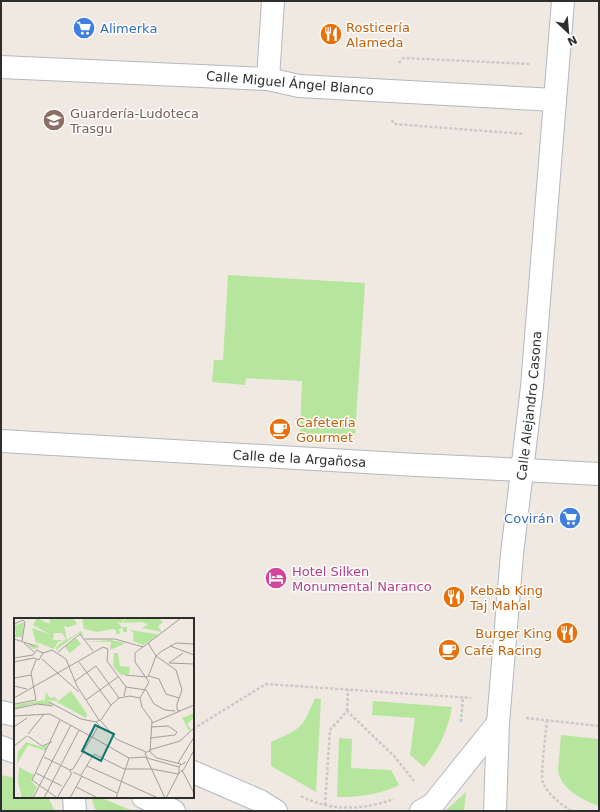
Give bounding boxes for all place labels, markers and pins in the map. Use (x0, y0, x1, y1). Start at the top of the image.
supermarket icon: Alimerka (71, 15, 97, 41)
place label: Rosticería Alameda (346, 20, 410, 50)
place label: Alimerka (100, 21, 157, 36)
restaurant icon: Rosticería Alameda (318, 21, 344, 47)
place label: Guardería-Ludoteca Trasgu (69, 106, 199, 136)
school or university icon: Guardería-Ludoteca Trasgu (41, 107, 67, 133)
place label: Cafetería Gourmet (296, 415, 356, 445)
cafe icon: Cafetería Gourmet (267, 416, 293, 442)
supermarket icon: Covirán (557, 505, 583, 531)
place label: Covirán (504, 511, 554, 526)
place label: Hotel Silken Monumental Naranco (292, 564, 432, 594)
hotel icon: Hotel Silken Monumental Naranco (263, 565, 289, 591)
place label: Kebab King Taj Mahal (469, 583, 543, 613)
restaurant icon: Kebab King Taj Mahal (441, 584, 467, 610)
restaurant icon: Burger King (554, 620, 580, 646)
place label: Burger King (475, 626, 552, 641)
cafe icon: Café Racing (436, 637, 462, 663)
place label: Café Racing (464, 643, 542, 658)

